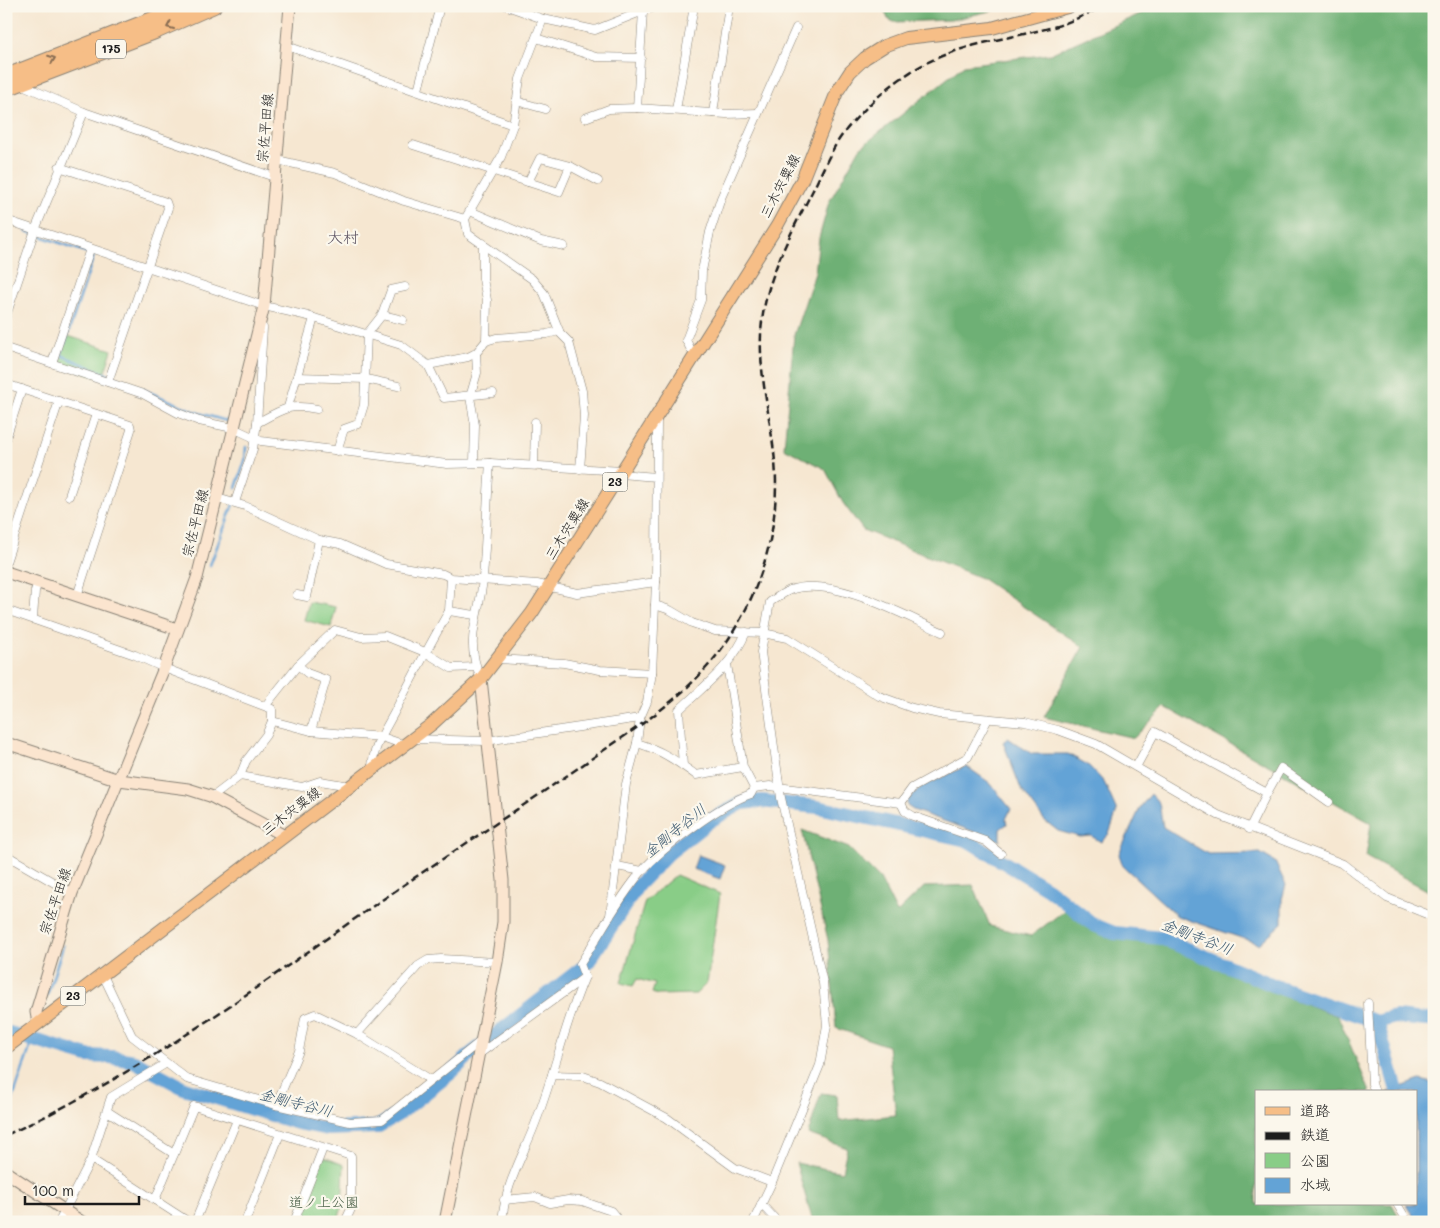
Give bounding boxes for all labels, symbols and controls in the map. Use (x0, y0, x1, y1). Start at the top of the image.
one-way arrow (166, 19, 175, 30)
road number: 175 (96, 40, 126, 59)
one-way arrow (47, 55, 56, 65)
street label: 宗佐平田線 (252, 92, 277, 164)
street label: 三木宍粟線 (755, 150, 804, 221)
district label: 大村 (327, 226, 359, 247)
road number: 23 (602, 472, 628, 492)
street label: 宗佐平田線 (177, 487, 212, 559)
street label: 三木宍粟線 (540, 494, 593, 563)
street label: 三木宍粟線 (257, 782, 324, 839)
water label: 金剛寺谷川 (639, 799, 710, 862)
street label: 宗佐平田線 (34, 865, 75, 937)
water label: 金剛寺谷川 (1159, 913, 1236, 959)
road number: 23 (60, 986, 86, 1006)
water label: 金剛寺谷川 (257, 1083, 335, 1121)
legend (1255, 1090, 1418, 1206)
text: 道路 (1300, 1100, 1330, 1120)
text: 鉄道 (1300, 1124, 1330, 1144)
text: 公園 (1300, 1150, 1330, 1170)
scale bar (25, 1173, 139, 1205)
text: 水域 (1300, 1174, 1330, 1194)
text: 100 m (32, 1180, 74, 1200)
park label: 道ノ上公園 (289, 1192, 359, 1211)

